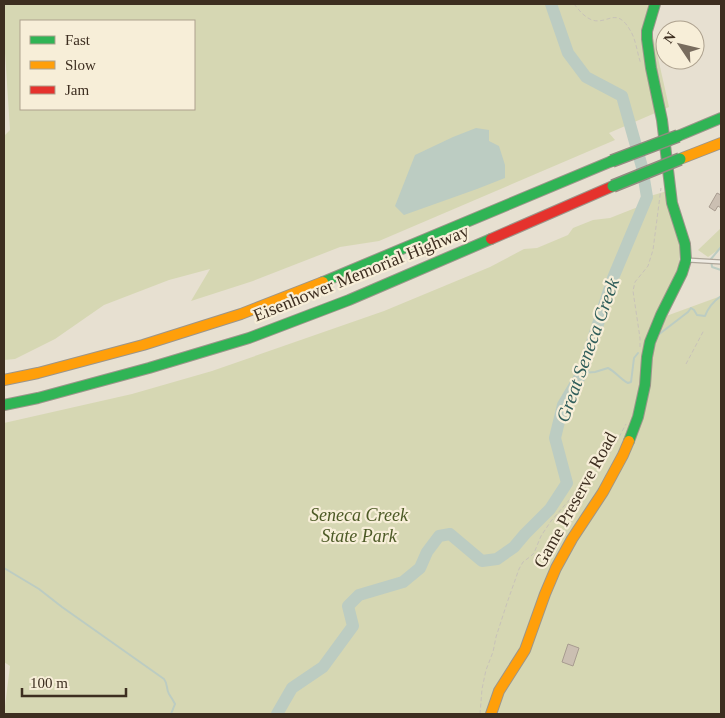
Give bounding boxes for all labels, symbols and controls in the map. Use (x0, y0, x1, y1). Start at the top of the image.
legend (20, 20, 195, 110)
north arrow (655, 20, 705, 70)
text: N (661, 29, 679, 46)
text: Fast (65, 32, 91, 48)
text: Slow (65, 57, 96, 73)
text: Jam (65, 82, 89, 98)
street label: Eisenhower Memorial Highway (250, 220, 472, 326)
water label: Great Seneca Creek (552, 275, 623, 425)
street label: Game Preserve Road (529, 429, 621, 571)
park label: Seneca Creek State Park (310, 505, 409, 546)
scale bar (22, 666, 126, 698)
text: 100 m (30, 675, 68, 691)

